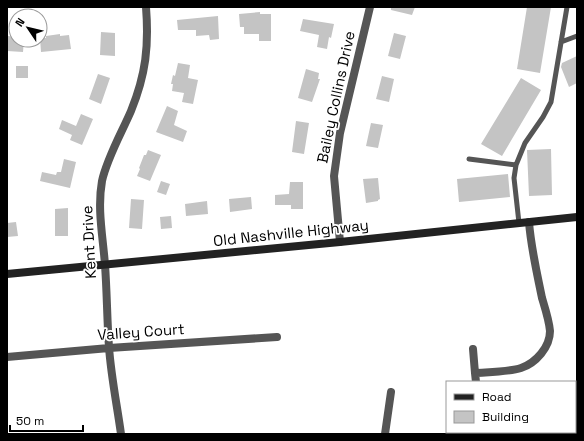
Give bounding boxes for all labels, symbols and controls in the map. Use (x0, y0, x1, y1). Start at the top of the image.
north arrow (8, 8, 48, 48)
text: N (12, 15, 28, 29)
street label: Bailey Collins Drive (312, 29, 359, 165)
street label: Kent Drive (77, 205, 100, 279)
street label: Old Nashville Highway (212, 215, 370, 250)
street label: Valley Court (97, 319, 185, 344)
legend (446, 381, 576, 433)
text: Road (482, 389, 511, 405)
scale bar (10, 407, 83, 433)
text: Building (482, 409, 529, 425)
text: 50 m (16, 413, 44, 429)

